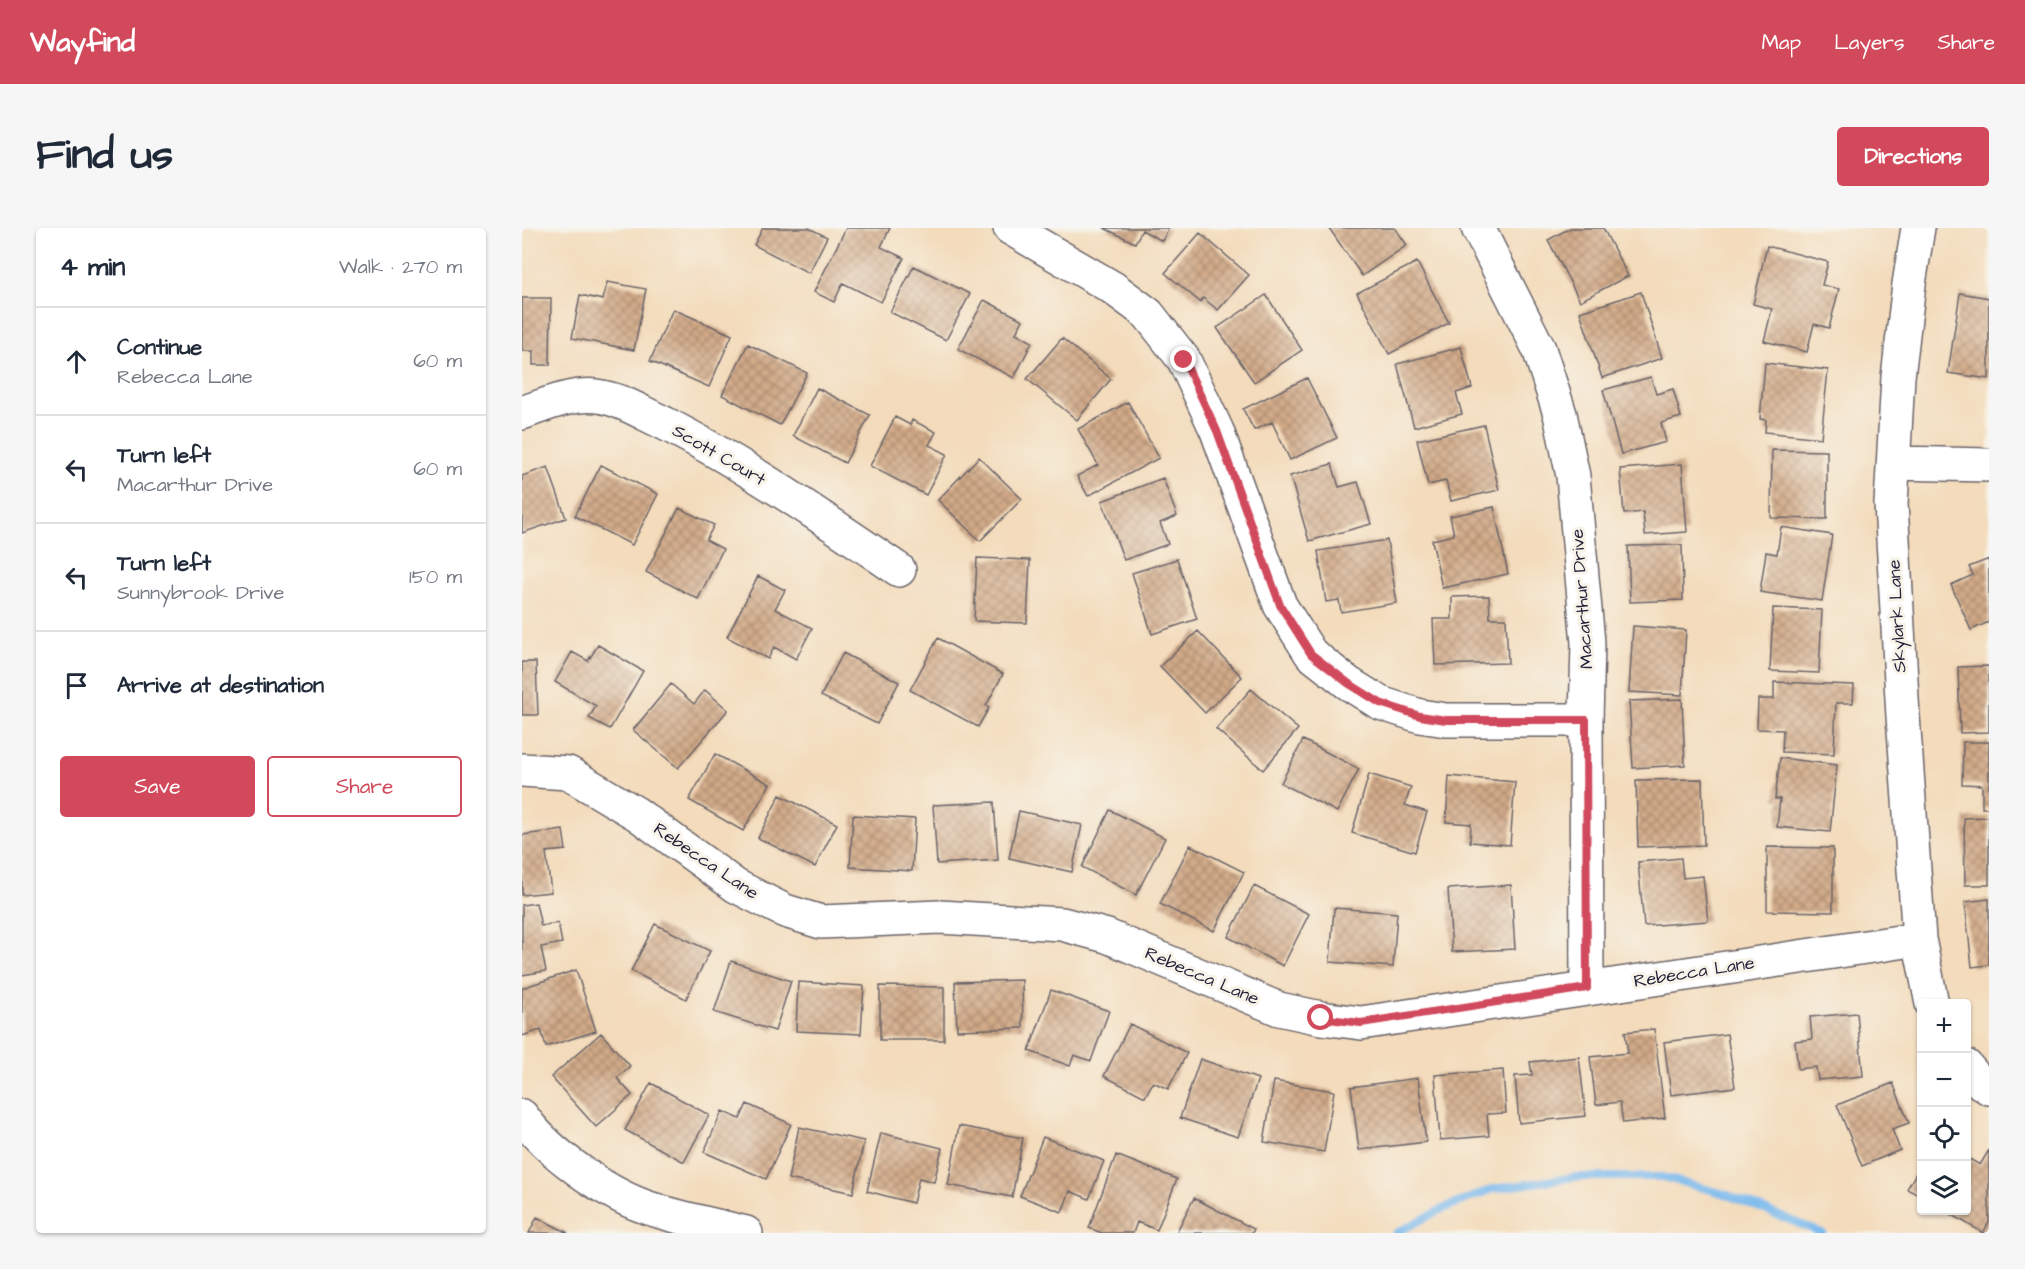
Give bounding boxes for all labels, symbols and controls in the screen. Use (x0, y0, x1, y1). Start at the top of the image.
text: Wayfind (30, 23, 135, 62)
text: Map (1761, 28, 1801, 57)
text: Layers (1834, 28, 1904, 57)
text: Share (1937, 28, 1995, 57)
text: Find us (36, 127, 173, 185)
button: Directions (1837, 127, 1989, 186)
text: 4 min (60, 249, 125, 285)
text: Walk · 270 m (339, 253, 462, 281)
text: Continue (117, 332, 202, 363)
icon: ahead (60, 345, 93, 378)
route end (1170, 346, 1196, 372)
text: 60 m (413, 347, 462, 375)
text: Rebecca Lane (117, 363, 252, 391)
street label: Scott Court (668, 418, 771, 492)
text: Turn left (117, 440, 211, 471)
icon: left (60, 453, 93, 486)
text: 60 m (413, 455, 462, 483)
text: Macarthur Drive (117, 471, 273, 499)
street label: Macarthur Drive (1565, 528, 1599, 670)
text: Turn left (117, 548, 211, 579)
street label: Skylark Lane (1882, 559, 1913, 673)
icon: left (60, 561, 93, 594)
text: 150 m (409, 563, 462, 591)
text: Sunnybrook Drive (117, 579, 284, 607)
icon: arrive (60, 669, 93, 702)
text: Arrive at destination (117, 670, 324, 701)
button: Save (60, 756, 255, 817)
button: Share (267, 756, 462, 817)
street label: Rebecca Lane (648, 817, 764, 906)
street label: Rebecca Lane (1141, 941, 1263, 1011)
street label: Rebecca Lane (1632, 950, 1756, 994)
map controls (1917, 999, 1971, 1215)
button: + (1917, 999, 1971, 1053)
route start (1307, 1004, 1333, 1030)
button: − (1917, 1053, 1971, 1107)
button: locate (1917, 1107, 1971, 1161)
button: layers (1917, 1161, 1971, 1215)

